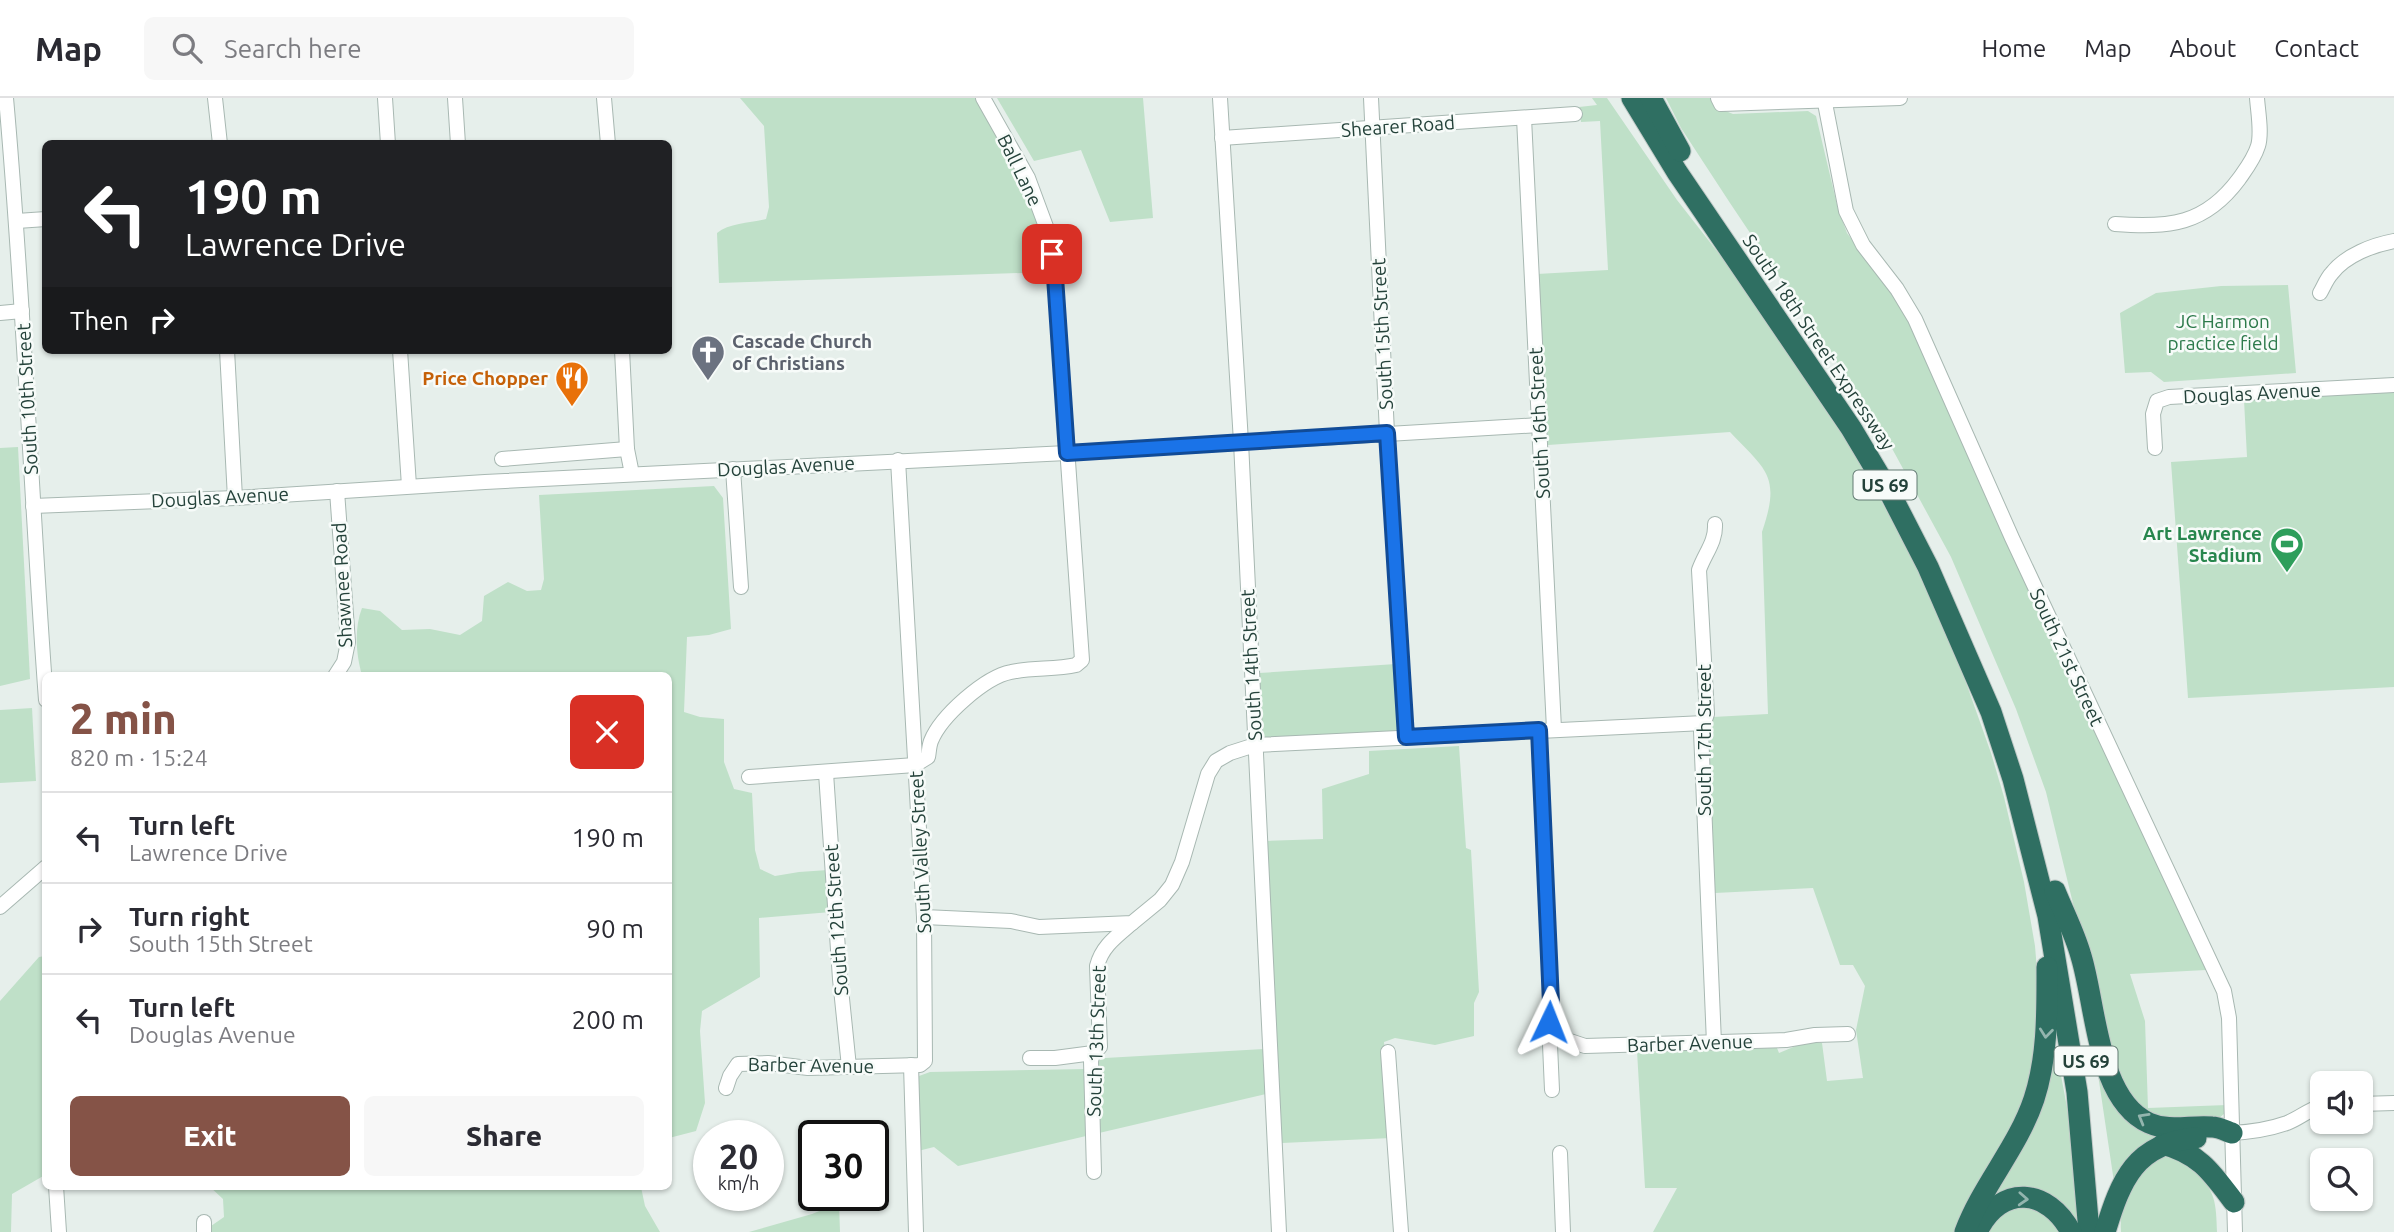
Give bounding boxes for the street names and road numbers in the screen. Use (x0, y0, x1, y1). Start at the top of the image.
street label: Shearer Road (1340, 111, 1456, 141)
street label: Ball Lane (993, 131, 1047, 209)
street label: South 18th Street Expressway (1738, 230, 1900, 454)
street label: South 15th Street (1367, 257, 1397, 410)
street label: South 10th Street (12, 322, 42, 475)
street label: South 16th Street (1524, 346, 1554, 499)
street label: Douglas Avenue (2183, 378, 2321, 408)
street label: Douglas Avenue (717, 451, 855, 481)
road number: US 69 (1854, 470, 1916, 500)
street label: Douglas Avenue (151, 482, 289, 512)
street label: Shawnee Road (328, 522, 356, 648)
street label: South 21st Street (2026, 585, 2109, 730)
street label: South 14th Street (1236, 588, 1266, 741)
street label: South 17th Street (1693, 664, 1715, 816)
street label: South Valley Street (905, 769, 935, 934)
street label: South 12th Street (820, 843, 852, 996)
street label: South 13th Street (1082, 964, 1110, 1117)
street label: Barber Avenue (1627, 1030, 1753, 1056)
road number: US 69 (2054, 1046, 2118, 1076)
street label: Barber Avenue (748, 1053, 874, 1077)

